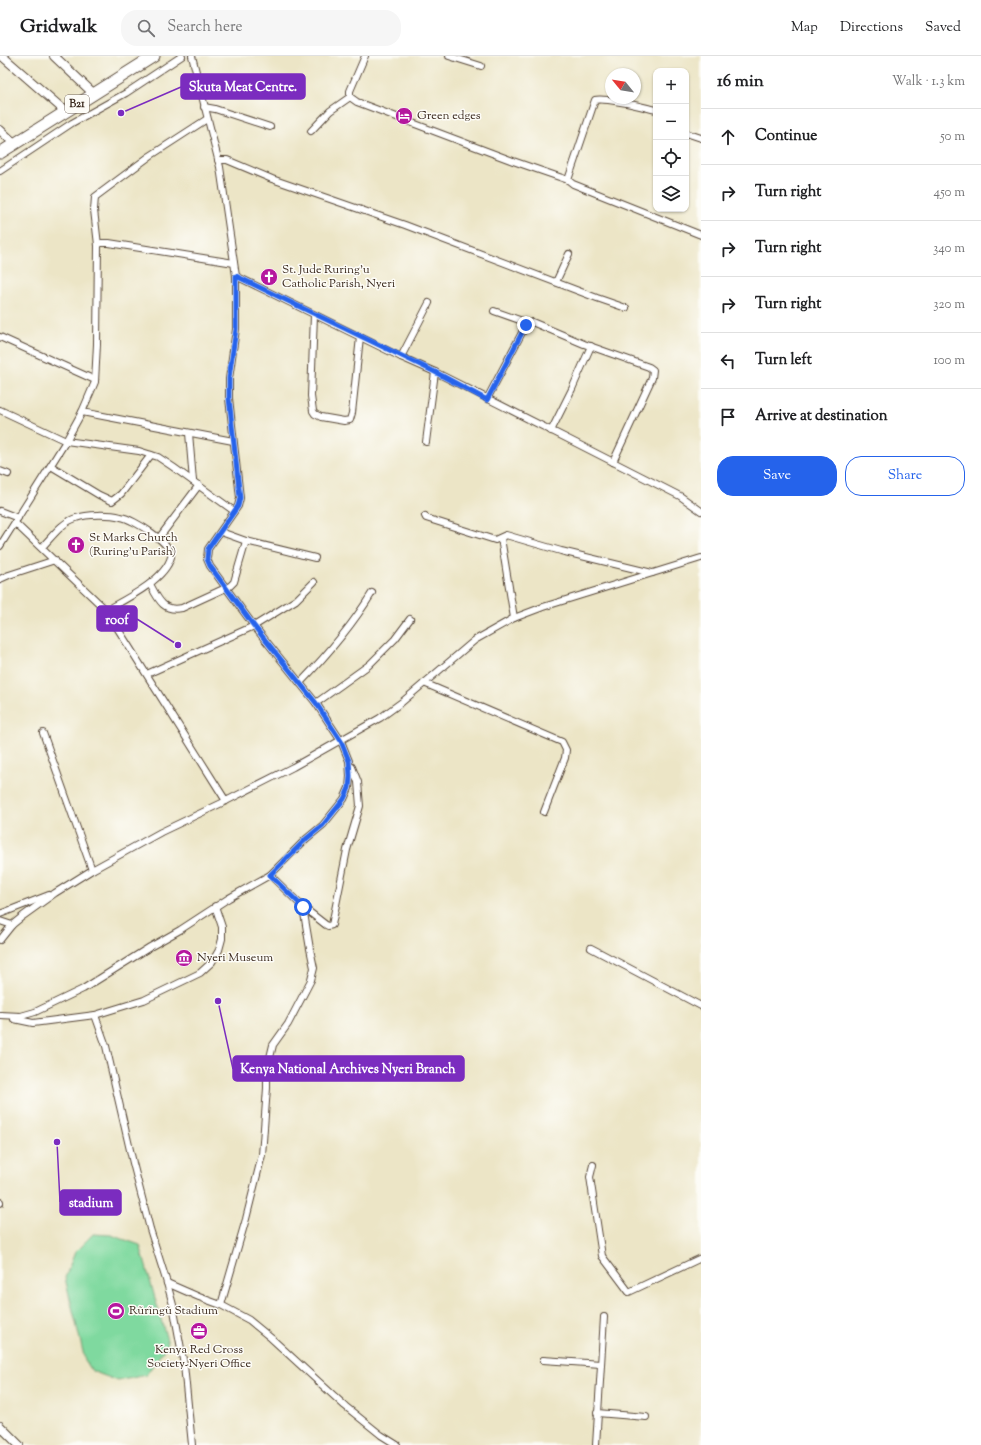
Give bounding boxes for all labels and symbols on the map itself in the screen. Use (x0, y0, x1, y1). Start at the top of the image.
north arrow (605, 68, 641, 104)
callout: Skuta Meat Centre. (181, 74, 305, 99)
text: Skuta Meat Centre. (189, 79, 297, 97)
road number: B21 (65, 95, 89, 113)
hotel icon: Green edges (394, 106, 414, 126)
place label: Green edges (417, 107, 481, 125)
place label: St. Jude Ruring'u Catholic Parish, Nyeri (282, 261, 396, 293)
church icon: St. Jude Ruring'u Catholic Parish, Nyeri (259, 267, 279, 287)
route end (517, 316, 535, 334)
place label: St Marks Church (Ruring'u Parish) (89, 529, 178, 561)
church icon: St Marks Church (Ruring'u Parish) (66, 535, 86, 555)
callout: roof (97, 606, 137, 631)
text: roof (105, 612, 130, 630)
route start (294, 898, 312, 916)
museum icon: Nyeri Museum (174, 948, 194, 968)
place label: Nyeri Museum (197, 949, 273, 967)
callout: Kenya National Archives Nyeri Branch (233, 1056, 464, 1081)
text: Kenya National Archives Nyeri Branch (240, 1061, 456, 1079)
callout: stadium (60, 1190, 121, 1215)
text: stadium (69, 1195, 114, 1213)
sports icon: Rũrĩngũ Stadium (106, 1301, 126, 1321)
place label: Rũrĩngũ Stadium (129, 1302, 218, 1320)
office icon: Kenya Red Cross Society-Nyeri Office (189, 1321, 209, 1341)
place label: Kenya Red Cross Society-Nyeri Office (147, 1341, 251, 1373)

